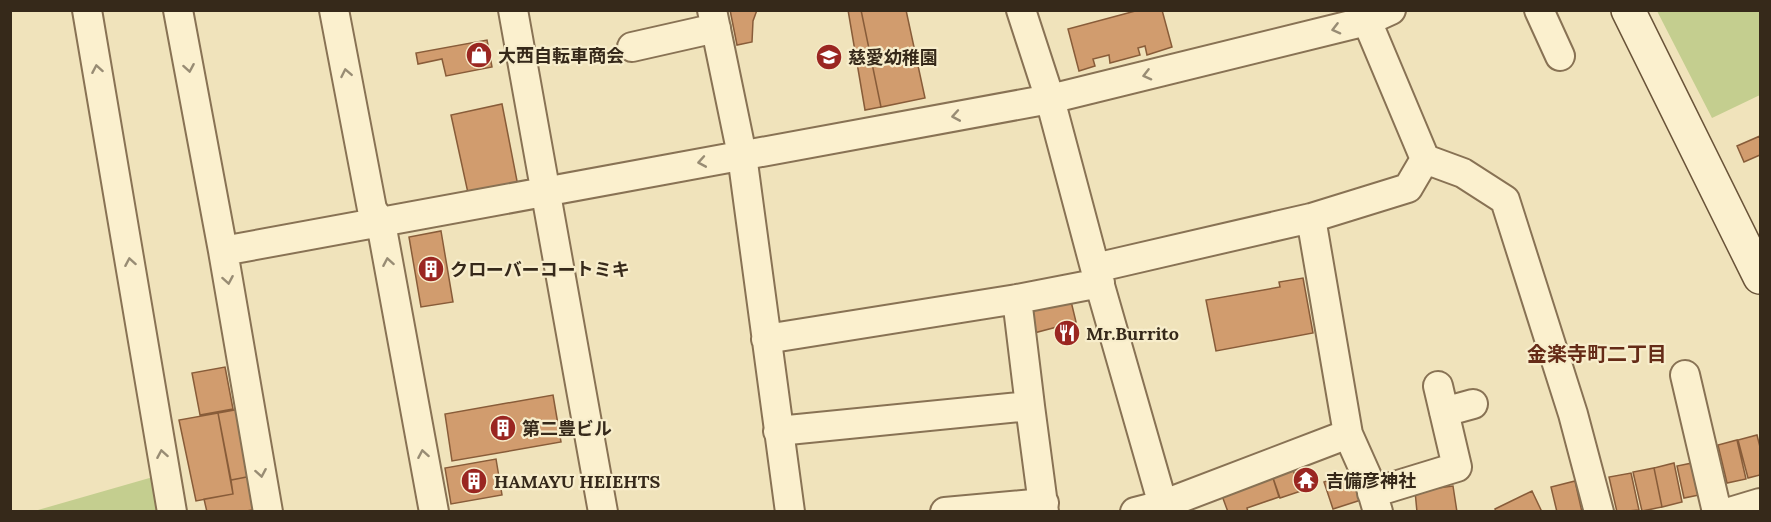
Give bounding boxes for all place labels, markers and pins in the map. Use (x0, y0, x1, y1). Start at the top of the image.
shop icon: 大西自転車商会 (464, 40, 494, 70)
school or university icon: 慈愛幼稚園 (814, 42, 844, 72)
place label: 大西自転車商会 (498, 44, 624, 67)
place label: 慈愛幼稚園 (848, 46, 938, 69)
building icon: クローバーコートミキ (416, 254, 446, 284)
place label: クローバーコートミキ (450, 258, 630, 281)
restaurant icon: Mr.Burrito (1052, 318, 1082, 348)
place label: Mr.Burrito (1086, 322, 1179, 345)
building icon: 第二豊ビル (488, 413, 518, 443)
place label: 第二豊ビル (522, 417, 612, 440)
temple icon: 吉備彦神社 (1291, 465, 1321, 495)
building icon: HAMAYU HEIEHTS (459, 466, 489, 496)
place label: 吉備彦神社 (1326, 469, 1416, 492)
place label: HAMAYU HEIEHTS (494, 470, 660, 493)

